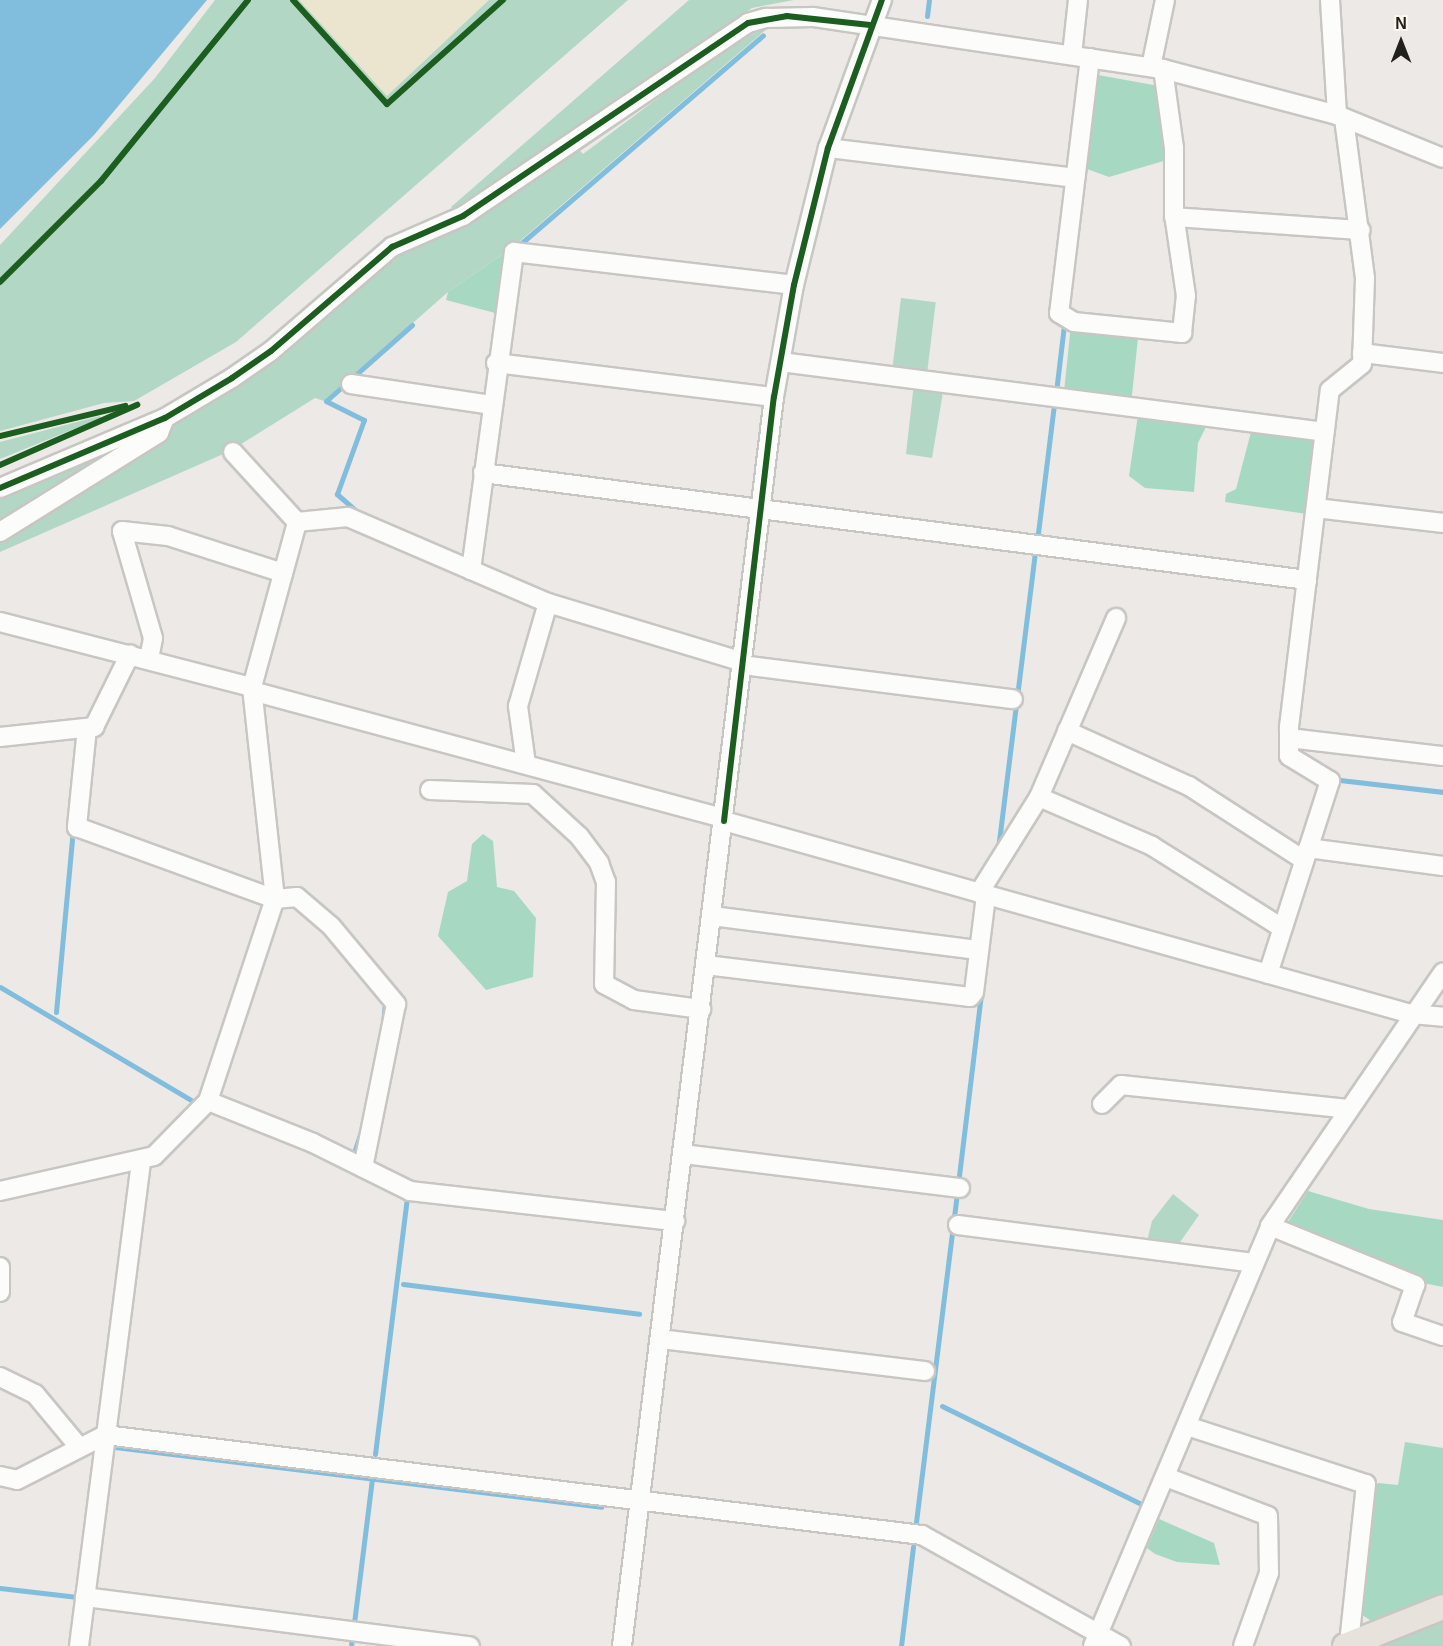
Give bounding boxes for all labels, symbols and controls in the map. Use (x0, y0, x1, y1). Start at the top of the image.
north arrow (1371, 12, 1431, 72)
text: N (1395, 15, 1407, 32)

